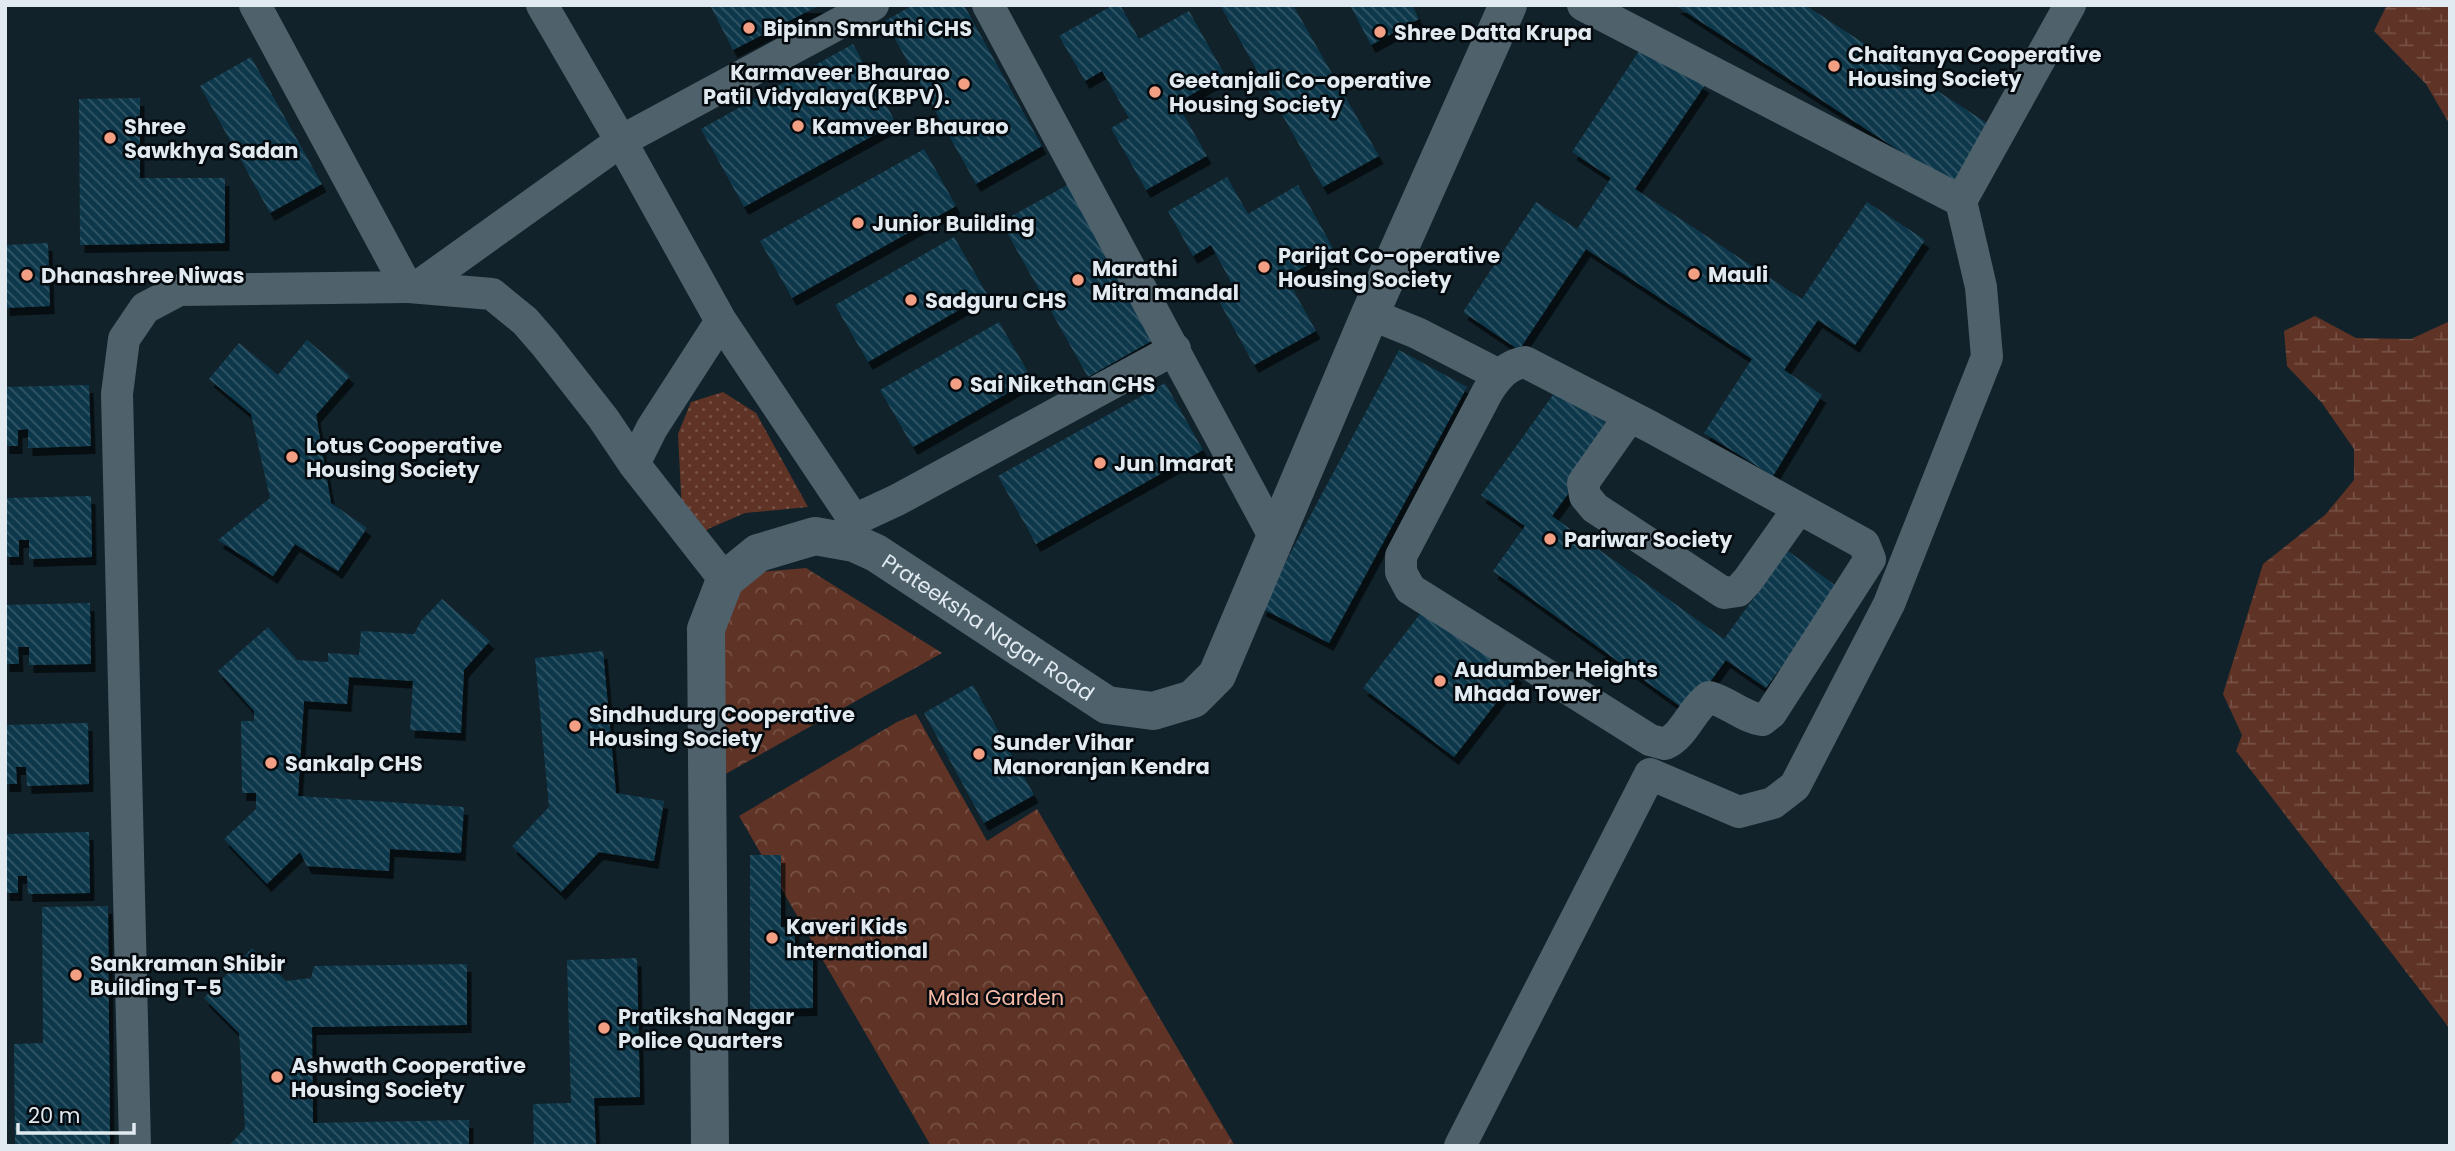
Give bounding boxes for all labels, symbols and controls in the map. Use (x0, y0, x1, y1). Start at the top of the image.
place label: Bipinn Smruthi CHS (763, 14, 972, 43)
place label: Shree Datta Krupa (1394, 18, 1592, 47)
marker: Bipinn Smruthi CHS (741, 20, 757, 36)
marker: Shree Datta Krupa (1372, 24, 1388, 40)
place label: Chaitanya Cooperative Housing Society (1848, 40, 2102, 93)
place label: Karmaveer Bhaurao Patil Vidyalaya(KBPV). (703, 58, 950, 111)
marker: Chaitanya Cooperative Housing Society (1826, 58, 1842, 74)
place label: Geetanjali Co-operative Housing Society (1169, 66, 1431, 119)
marker: Karmaveer Bhaurao Patil Vidyalaya(KBPV). (956, 76, 972, 92)
marker: Geetanjali Co-operative Housing Society (1147, 84, 1163, 100)
place label: Shree Sawkhya Sadan (124, 112, 298, 165)
place label: Kamveer Bhaurao (812, 112, 1009, 141)
marker: Kamveer Bhaurao (790, 118, 806, 134)
marker: Shree Sawkhya Sadan (102, 130, 118, 146)
place label: Junior Building (872, 209, 1035, 238)
marker: Junior Building (850, 215, 866, 231)
place label: Parijat Co-operative Housing Society (1278, 241, 1500, 294)
place label: Marathi Mitra mandal (1092, 254, 1239, 307)
marker: Parijat Co-operative Housing Society (1256, 259, 1272, 275)
place label: Mauli (1708, 260, 1768, 289)
place label: Dhanashree Niwas (41, 261, 244, 290)
marker: Mauli (1686, 266, 1702, 282)
marker: Dhanashree Niwas (19, 267, 35, 283)
marker: Marathi Mitra mandal (1070, 272, 1086, 288)
place label: Sadguru CHS (925, 286, 1067, 315)
marker: Sadguru CHS (903, 292, 919, 308)
place label: Sai Nikethan CHS (970, 370, 1156, 399)
marker: Sai Nikethan CHS (948, 376, 964, 392)
place label: Lotus Cooperative Housing Society (306, 431, 502, 484)
marker: Lotus Cooperative Housing Society (284, 449, 300, 465)
place label: Jun Imarat (1114, 449, 1233, 478)
marker: Jun Imarat (1092, 455, 1108, 471)
place label: Pariwar Society (1564, 525, 1733, 554)
marker: Pariwar Society (1542, 531, 1558, 547)
street label: Prateeksha Nagar Road (877, 547, 1100, 707)
place label: Audumber Heights Mhada Tower (1454, 655, 1658, 708)
marker: Audumber Heights Mhada Tower (1432, 673, 1448, 689)
place label: Sindhudurg Cooperative Housing Society (589, 700, 855, 753)
marker: Sindhudurg Cooperative Housing Society (567, 718, 583, 734)
place label: Sunder Vihar Manoranjan Kendra (993, 728, 1210, 781)
marker: Sunder Vihar Manoranjan Kendra (971, 746, 987, 762)
place label: Sankalp CHS (285, 749, 423, 778)
marker: Sankalp CHS (263, 755, 279, 771)
place label: Kaveri Kids International (786, 912, 928, 965)
marker: Kaveri Kids International (764, 930, 780, 946)
place label: Sankraman Shibir Building T-5 (90, 949, 285, 1002)
marker: Sankraman Shibir Building T-5 (68, 967, 84, 983)
park label: Mala Garden (928, 983, 1064, 1012)
place label: Pratiksha Nagar Police Quarters (618, 1002, 794, 1055)
marker: Pratiksha Nagar Police Quarters (596, 1020, 612, 1036)
place label: Ashwath Cooperative Housing Society (291, 1051, 526, 1104)
marker: Ashwath Cooperative Housing Society (269, 1069, 285, 1085)
scale bar (18, 1092, 133, 1136)
text: 20 m (28, 1101, 81, 1130)

